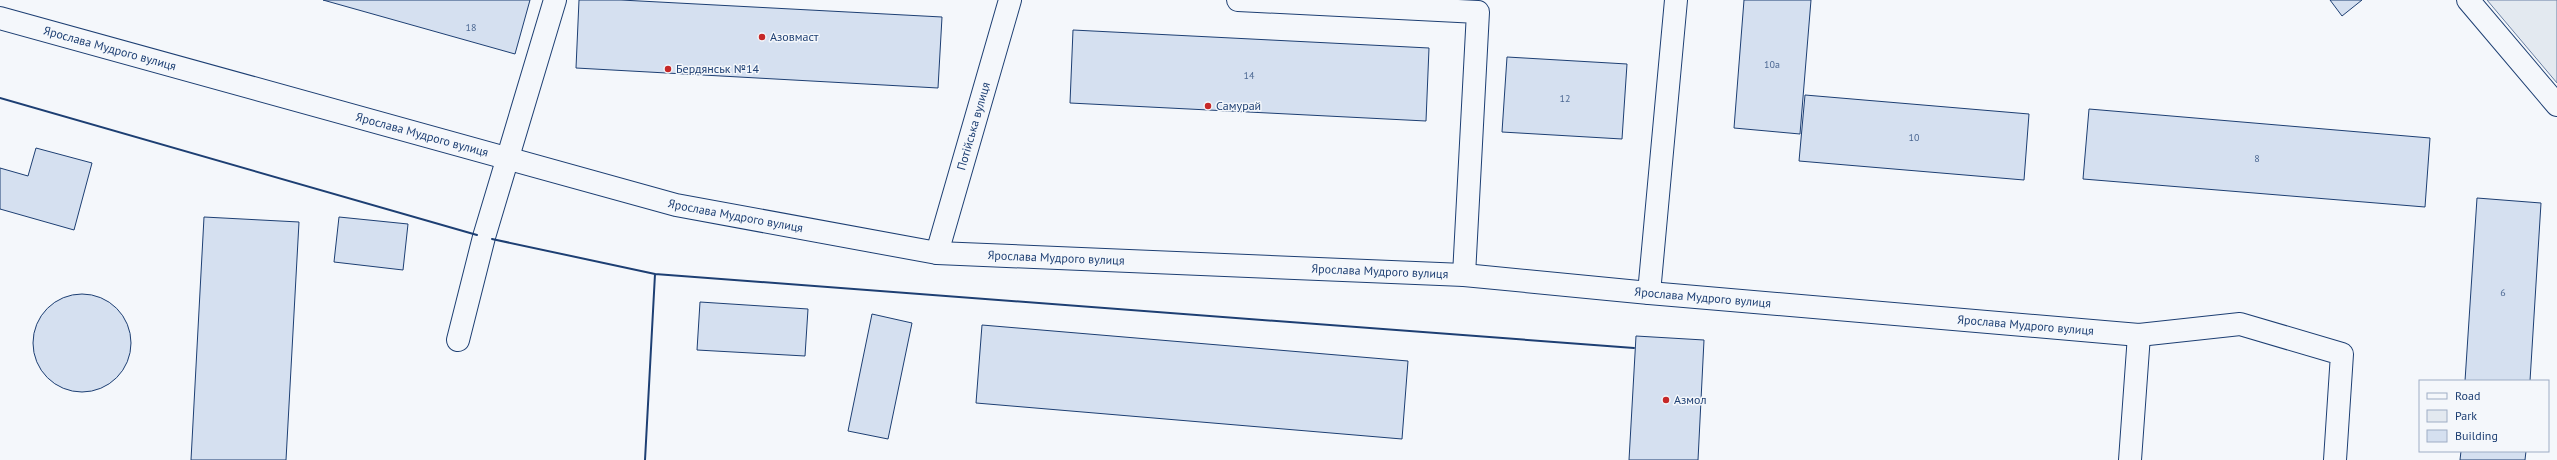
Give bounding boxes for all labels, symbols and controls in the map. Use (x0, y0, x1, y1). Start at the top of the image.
house number: 18 (466, 21, 476, 34)
street label: Ярослава Мудрого вулиця (42, 22, 178, 73)
place label: Азовмаст (770, 29, 819, 44)
marker: Азовмаст (757, 32, 767, 42)
house number: 10а (1764, 58, 1780, 71)
place label: Бердянськ №14 (676, 61, 760, 76)
marker: Бердянськ №14 (663, 64, 673, 74)
house number: 14 (1244, 69, 1255, 82)
street label: Потійська вулиця (953, 80, 993, 172)
house number: 12 (1560, 92, 1570, 105)
place label: Самурай (1216, 98, 1261, 113)
marker: Самурай (1203, 101, 1213, 111)
street label: Ярослава Мудрого вулиця (354, 109, 490, 160)
house number: 10 (1909, 131, 1920, 144)
house number: 8 (2254, 152, 2260, 165)
street label: Ярослава Мудрого вулиця (667, 195, 804, 235)
street label: Ярослава Мудрого вулиця (987, 247, 1125, 268)
street label: Ярослава Мудрого вулиця (1311, 261, 1449, 281)
street label: Ярослава Мудрого вулиця (1634, 284, 1772, 310)
house number: 6 (2500, 286, 2506, 299)
street label: Ярослава Мудрого вулиця (1957, 311, 2094, 338)
legend (2419, 380, 2549, 452)
text: Road (2455, 388, 2480, 403)
place label: Азмол (1674, 392, 1706, 407)
marker: Азмол (1661, 395, 1671, 405)
text: Park (2455, 408, 2477, 423)
text: Building (2455, 428, 2498, 443)

